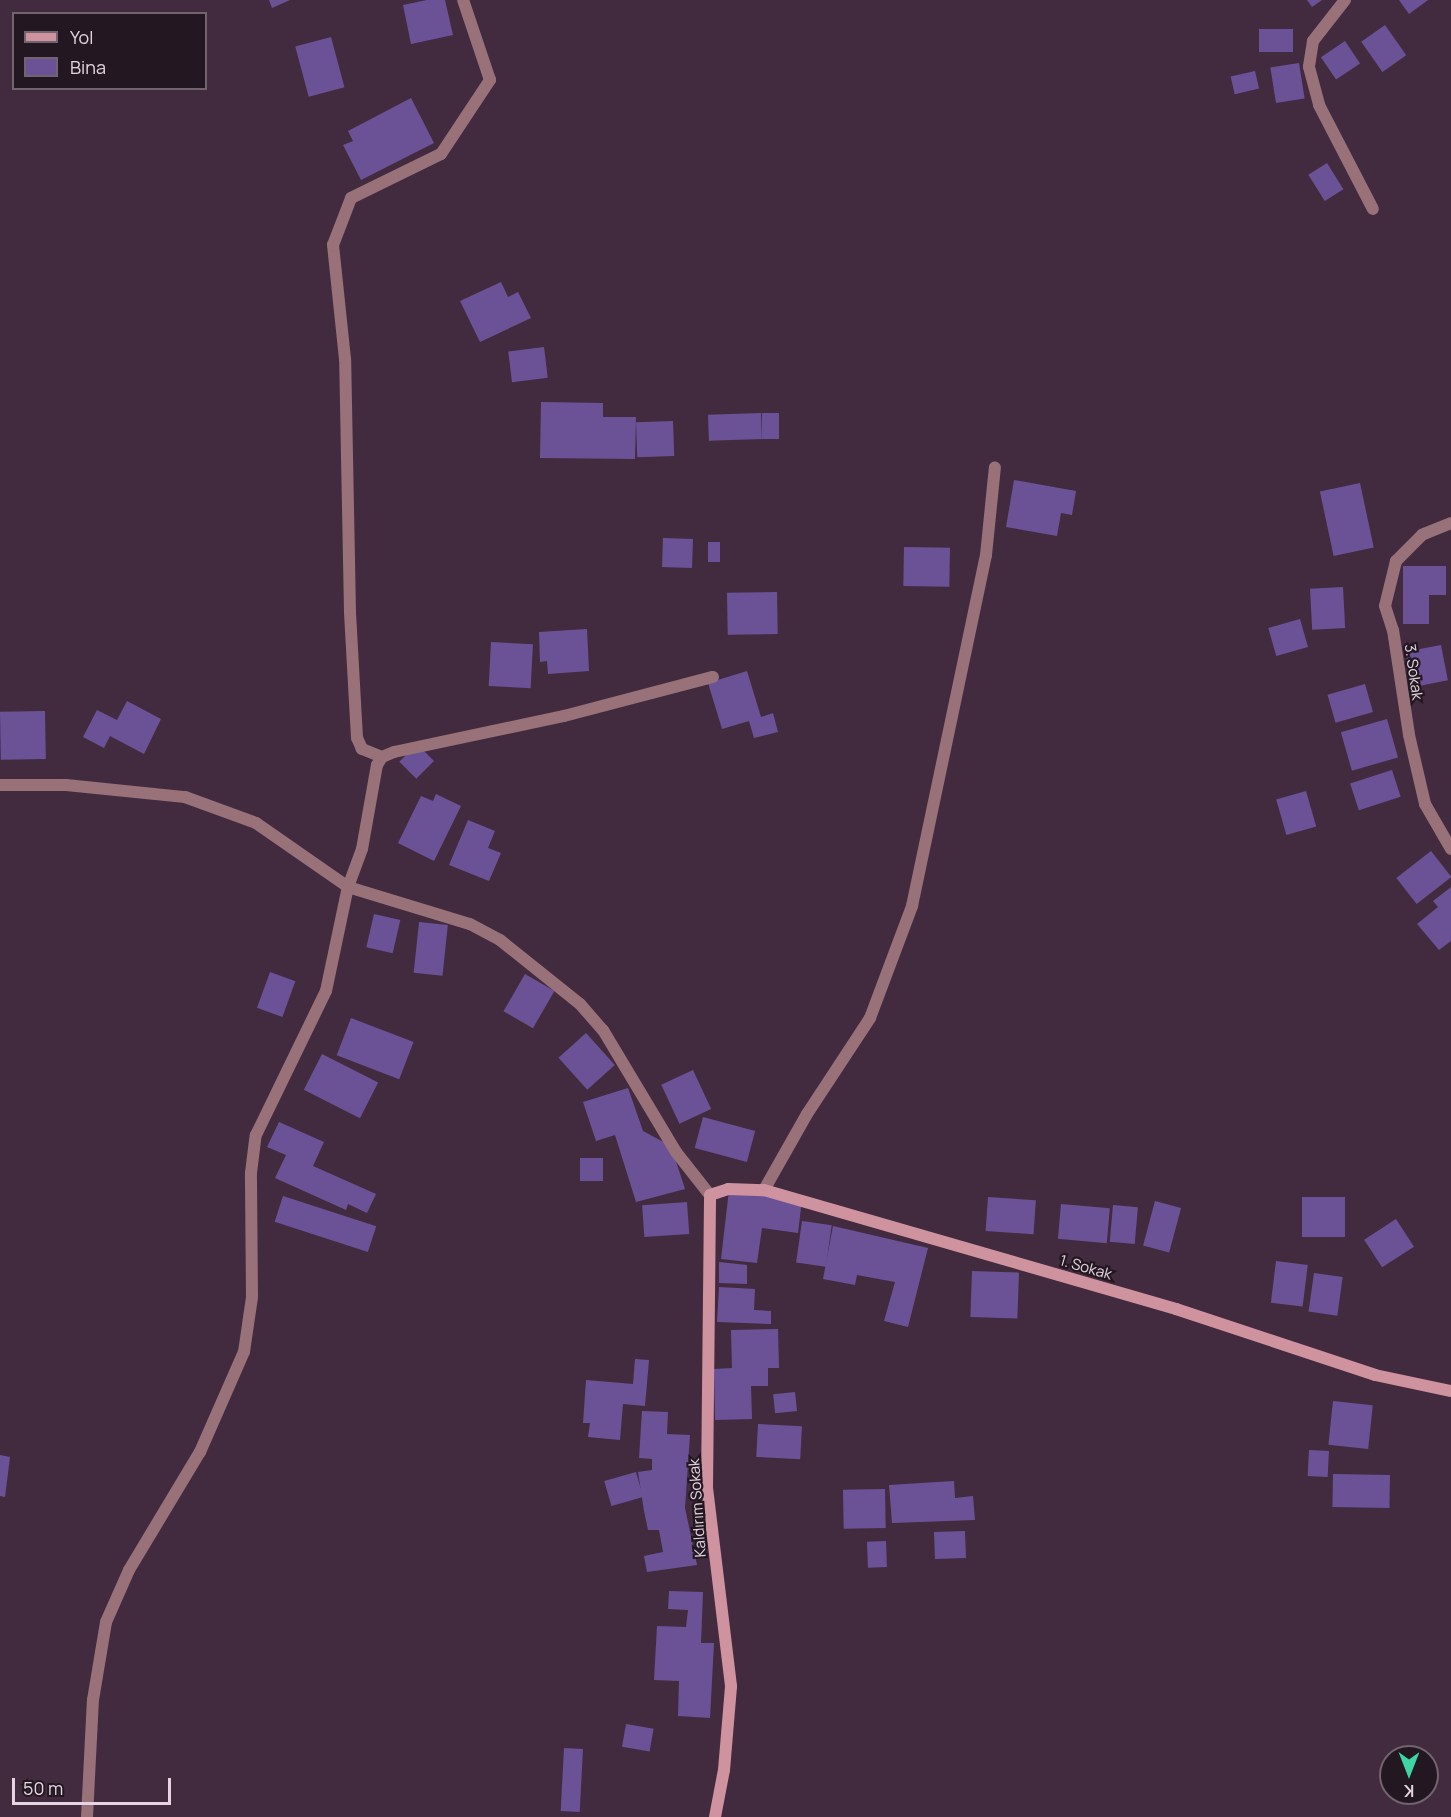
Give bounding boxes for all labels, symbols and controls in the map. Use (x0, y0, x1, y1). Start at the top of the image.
legend (12, 12, 207, 90)
text: Yol (70, 25, 93, 49)
text: Bina (70, 55, 106, 79)
street label: 3. Sokak (1401, 643, 1427, 701)
street label: 1. Sokak (1058, 1251, 1114, 1283)
street label: Kaldırım Sokak (685, 1458, 709, 1558)
north arrow (1379, 1745, 1439, 1805)
scale bar (15, 1766, 174, 1804)
text: 50 m (23, 1776, 63, 1800)
text: K (1404, 1780, 1414, 1802)

